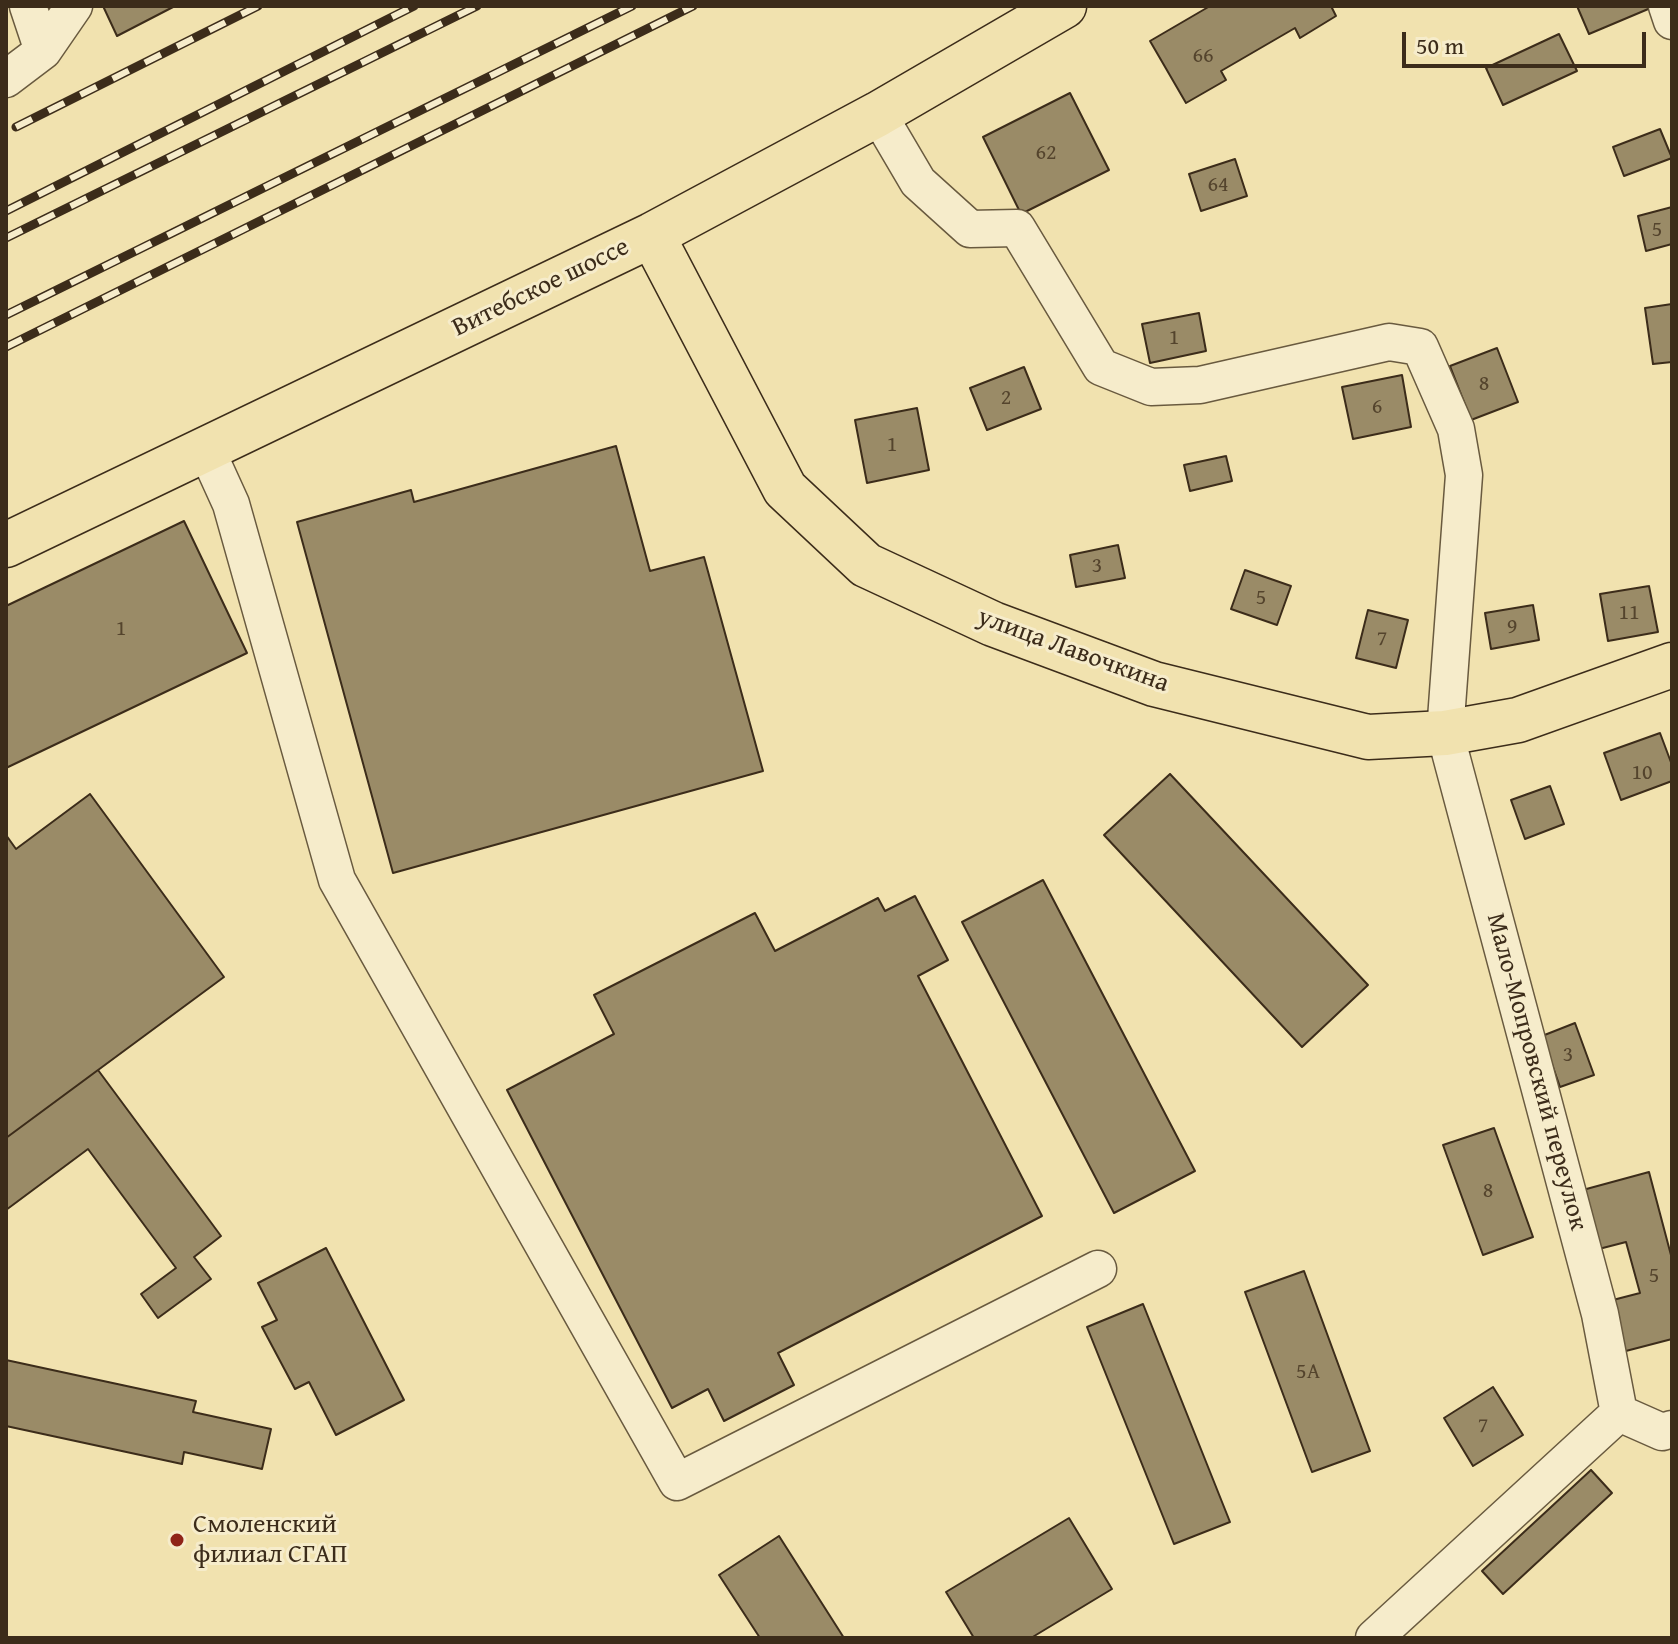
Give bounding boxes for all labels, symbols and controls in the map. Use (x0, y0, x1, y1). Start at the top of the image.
scale bar (1406, 16, 1650, 66)
text: 50 m (1416, 28, 1464, 63)
house number: 66 (1192, 43, 1214, 69)
house number: 62 (1035, 140, 1057, 166)
house number: 64 (1207, 172, 1229, 198)
house number: 5 (1652, 217, 1662, 243)
street label: Витебское шоссе (448, 232, 634, 344)
house number: 1 (1169, 325, 1179, 351)
house number: 8 (1479, 371, 1489, 397)
house number: 2 (1001, 385, 1011, 411)
house number: 6 (1372, 394, 1382, 420)
house number: 1 (887, 432, 897, 458)
house number: 3 (1092, 553, 1102, 579)
house number: 5 (1256, 585, 1266, 611)
house number: 11 (1618, 600, 1640, 626)
street label: улица Лавочкина (973, 602, 1173, 700)
house number: 9 (1507, 614, 1517, 640)
house number: 1 (116, 616, 126, 642)
house number: 7 (1377, 626, 1387, 652)
house number: 10 (1631, 760, 1653, 786)
street label: Мало-Мопровский переулок (1479, 910, 1593, 1234)
house number: 3 (1563, 1042, 1573, 1068)
house number: 8 (1483, 1178, 1493, 1204)
house number: 5 (1649, 1263, 1659, 1289)
house number: 5А (1296, 1359, 1320, 1385)
house number: 7 (1478, 1413, 1488, 1439)
place label: Смоленский филиал СГАП (193, 1509, 347, 1570)
marker: Смоленский филиал СГАП (168, 1531, 186, 1549)

